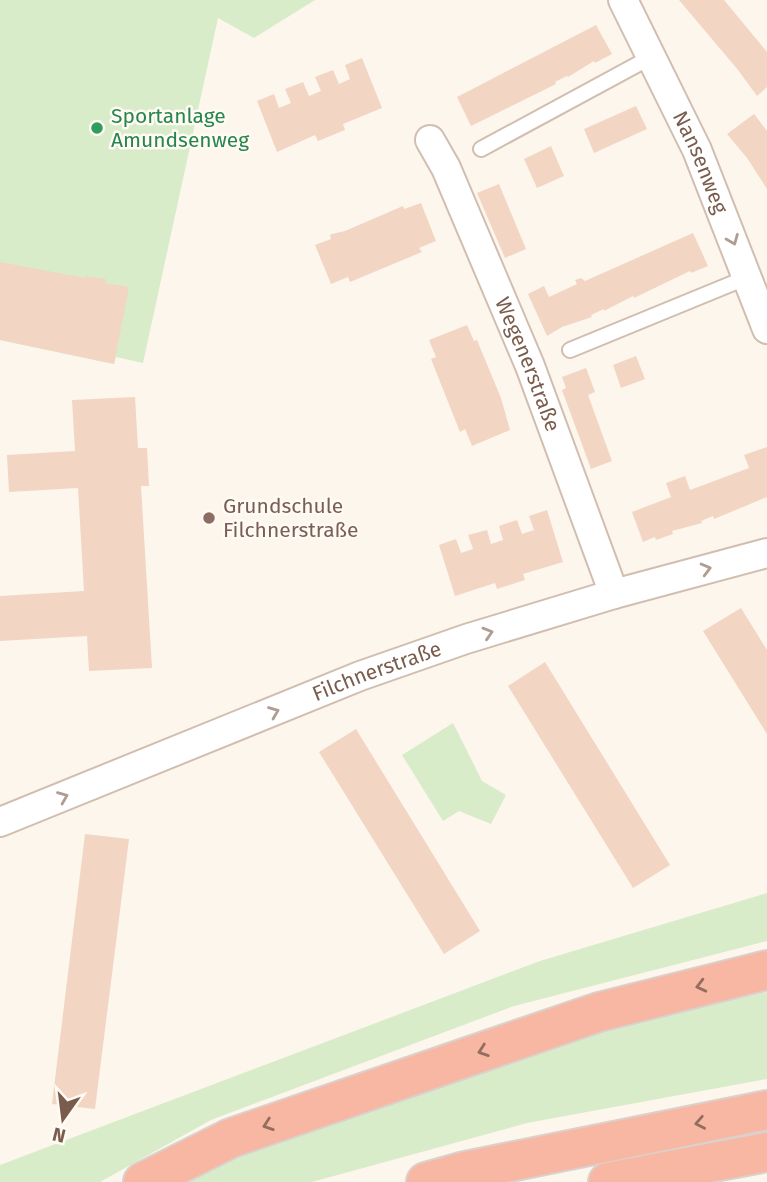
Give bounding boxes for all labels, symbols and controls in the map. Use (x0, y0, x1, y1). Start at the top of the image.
place label: Sportanlage Amundsenweg (111, 103, 249, 153)
street label: Nansenweg (667, 107, 734, 217)
marker: Sportanlage Amundsenweg (89, 120, 105, 136)
one-way arrow (725, 233, 739, 245)
street label: Wegenerstraße (489, 293, 566, 435)
place label: Grundschule Filchnerstraße (223, 493, 359, 543)
marker: Grundschule Filchnerstraße (201, 510, 217, 526)
one-way arrow (700, 563, 712, 577)
one-way arrow (481, 627, 493, 641)
street label: Filchnerstraße (309, 636, 445, 707)
one-way arrow (268, 706, 280, 720)
one-way arrow (57, 791, 69, 805)
one-way arrow (695, 978, 707, 992)
one-way arrow (477, 1043, 490, 1057)
north arrow (28, 1084, 98, 1154)
one-way arrow (694, 1115, 706, 1130)
one-way arrow (262, 1117, 274, 1131)
text: N (50, 1122, 68, 1148)

